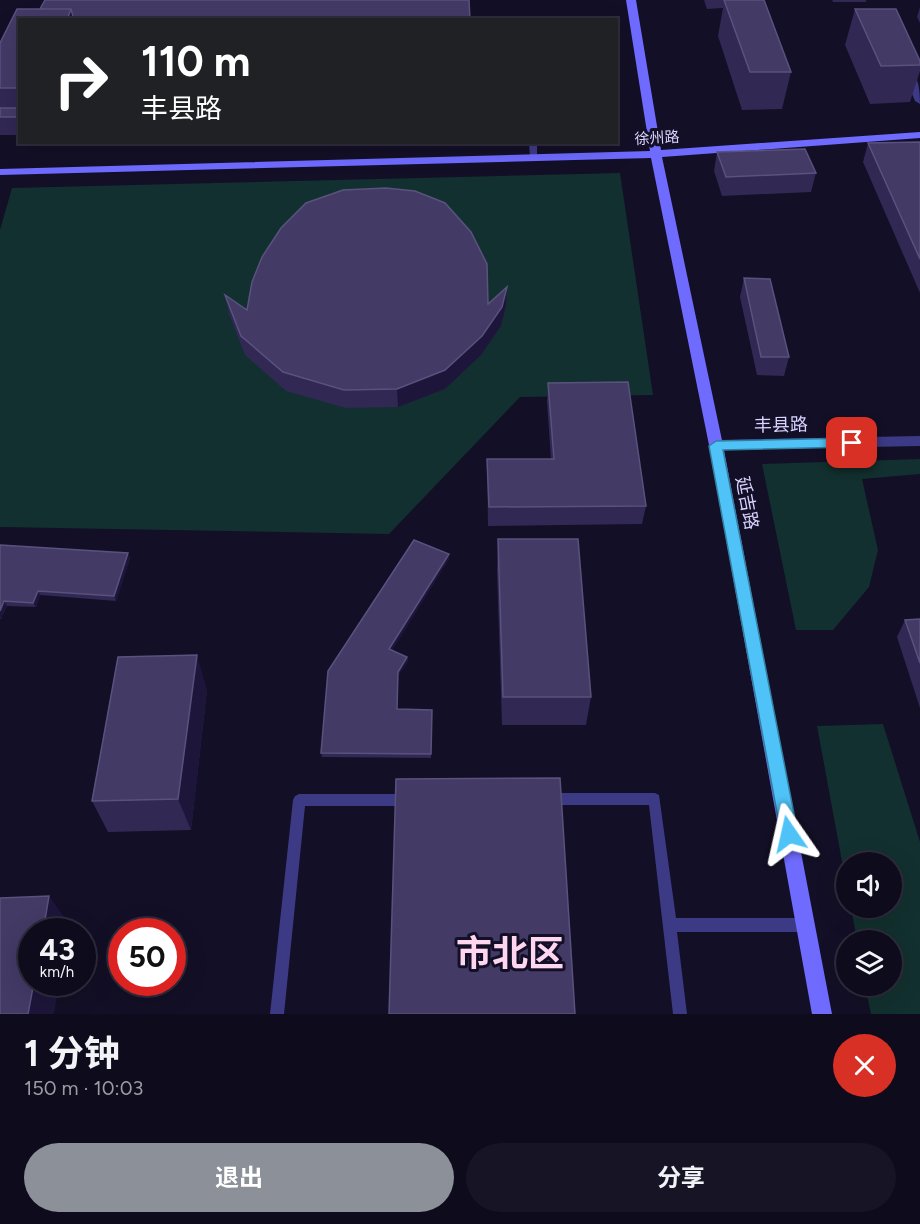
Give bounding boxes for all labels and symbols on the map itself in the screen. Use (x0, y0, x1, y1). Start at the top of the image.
street label: 徐州路 (634, 128, 680, 148)
street label: 丰县路 (754, 414, 808, 436)
pin (826, 417, 877, 468)
street label: 延吉路 (731, 474, 763, 532)
position arrow (757, 802, 821, 866)
speed limit sign: 50 (108, 918, 186, 996)
district label: 市北区 (456, 932, 564, 975)

